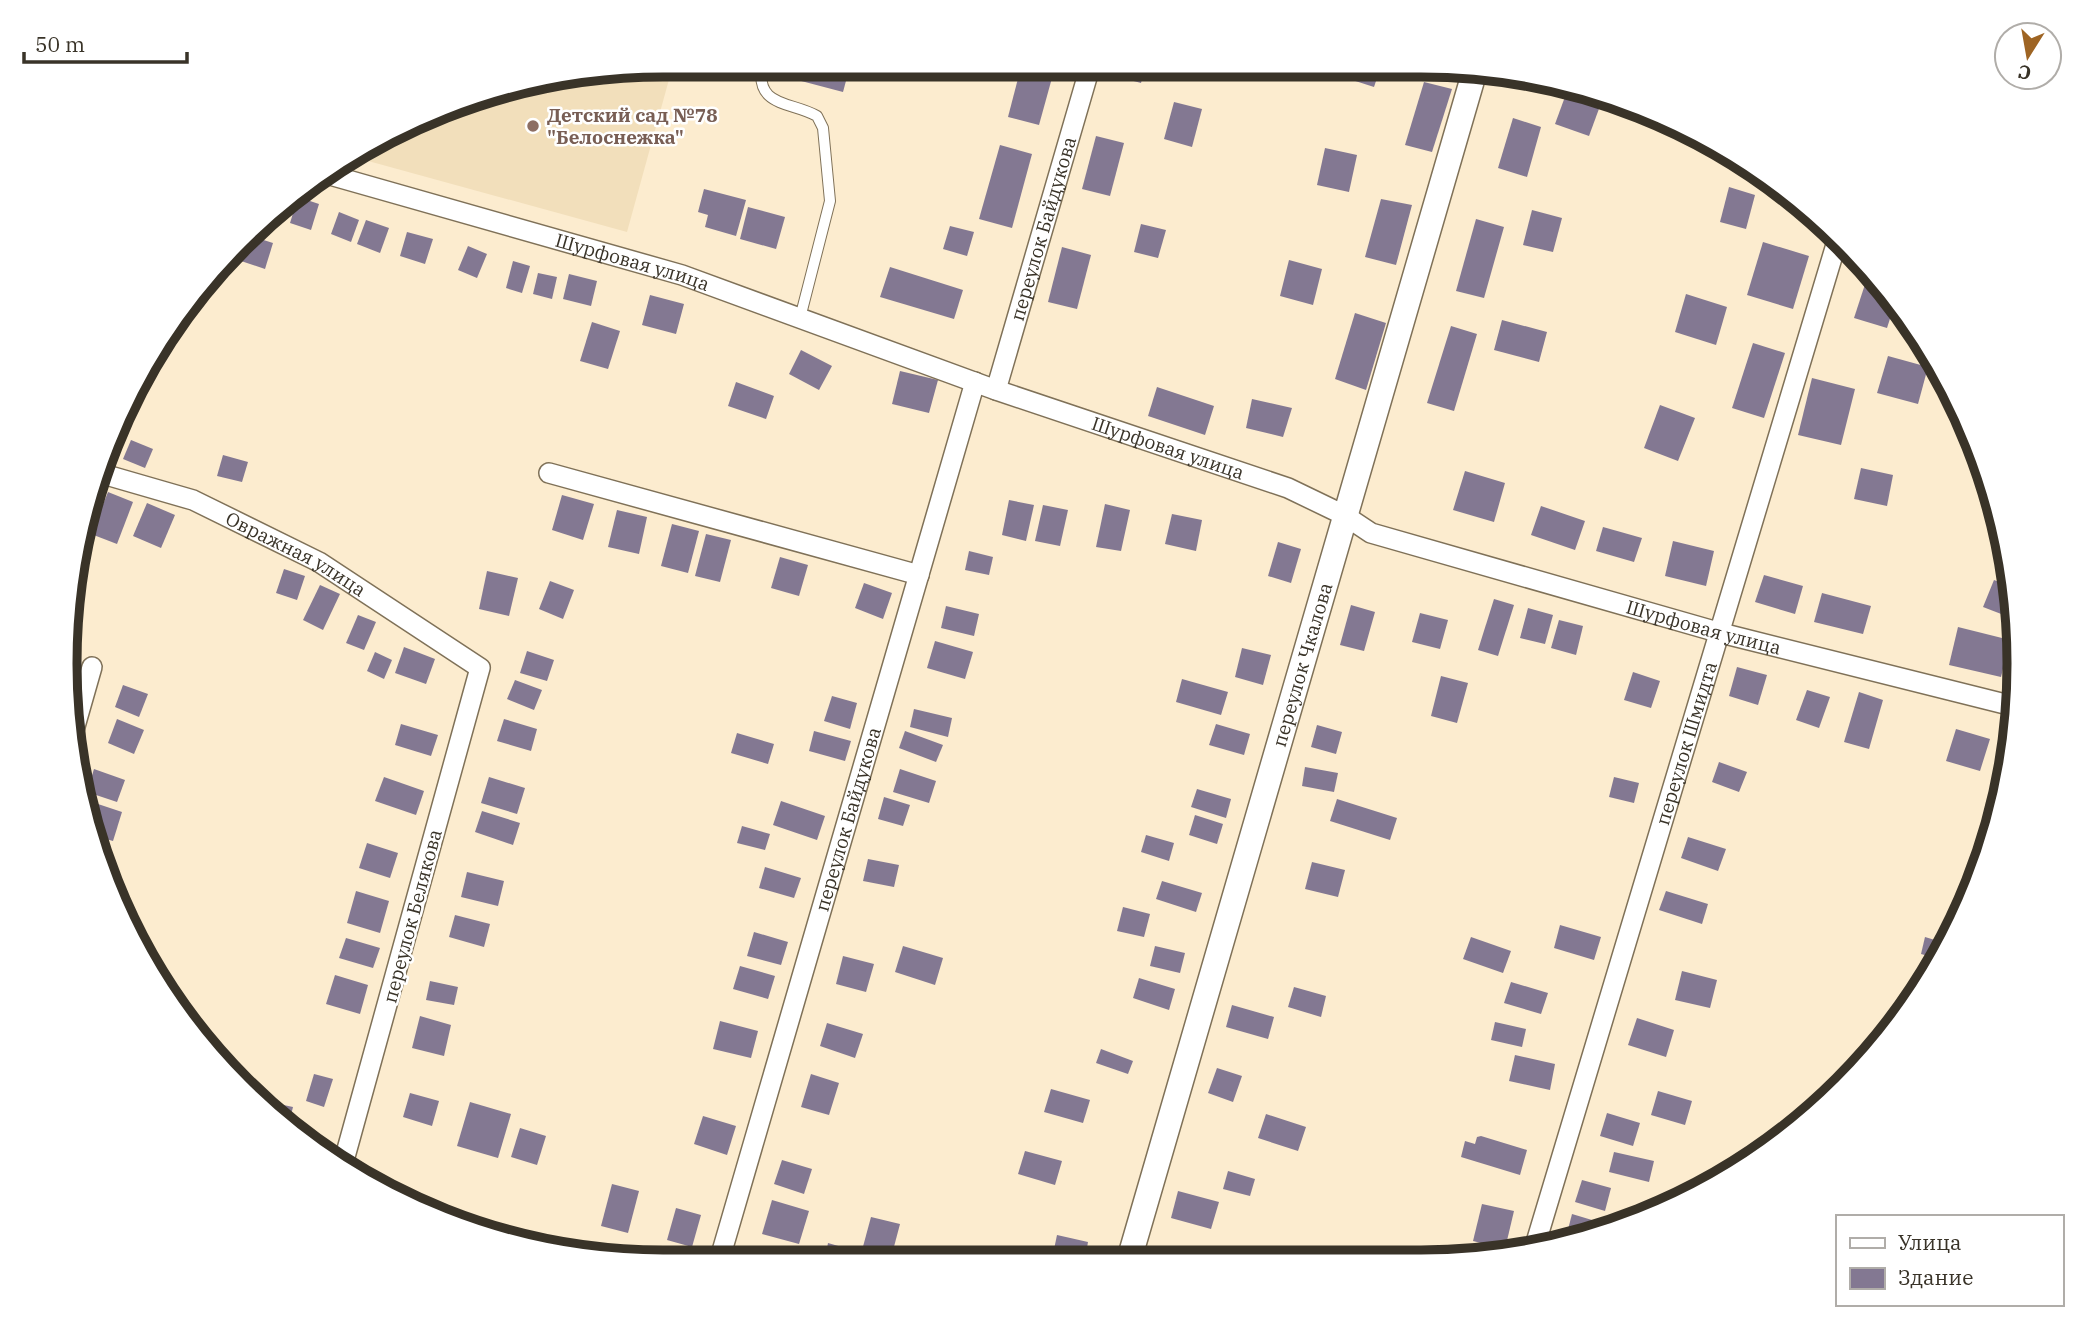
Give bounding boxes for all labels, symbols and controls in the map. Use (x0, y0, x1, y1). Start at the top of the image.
scale bar (24, 21, 187, 65)
north arrow (1993, 21, 2063, 91)
text: 50 m (35, 30, 85, 58)
text: С (2016, 60, 2033, 86)
place label: Детский сад №78 "Белоснежка" (547, 103, 718, 149)
marker: Детский сад №78 "Белоснежка" (525, 118, 541, 134)
street label: переулок Байдукова (1005, 134, 1081, 324)
street label: Шурфовая улица (553, 228, 713, 296)
street label: Шурфовая улица (1089, 411, 1247, 484)
street label: Овражная улица (222, 506, 371, 602)
street label: переулок Чкалова (1267, 580, 1337, 750)
street label: Шурфовая улица (1623, 595, 1784, 660)
street label: переулок Шмидта (1650, 659, 1722, 828)
street label: переулок Байдукова (810, 724, 886, 914)
street label: переулок Белякова (377, 827, 447, 1005)
legend (1836, 1215, 2063, 1306)
text: Улица (1898, 1228, 1962, 1256)
text: Здание (1898, 1263, 1973, 1291)

